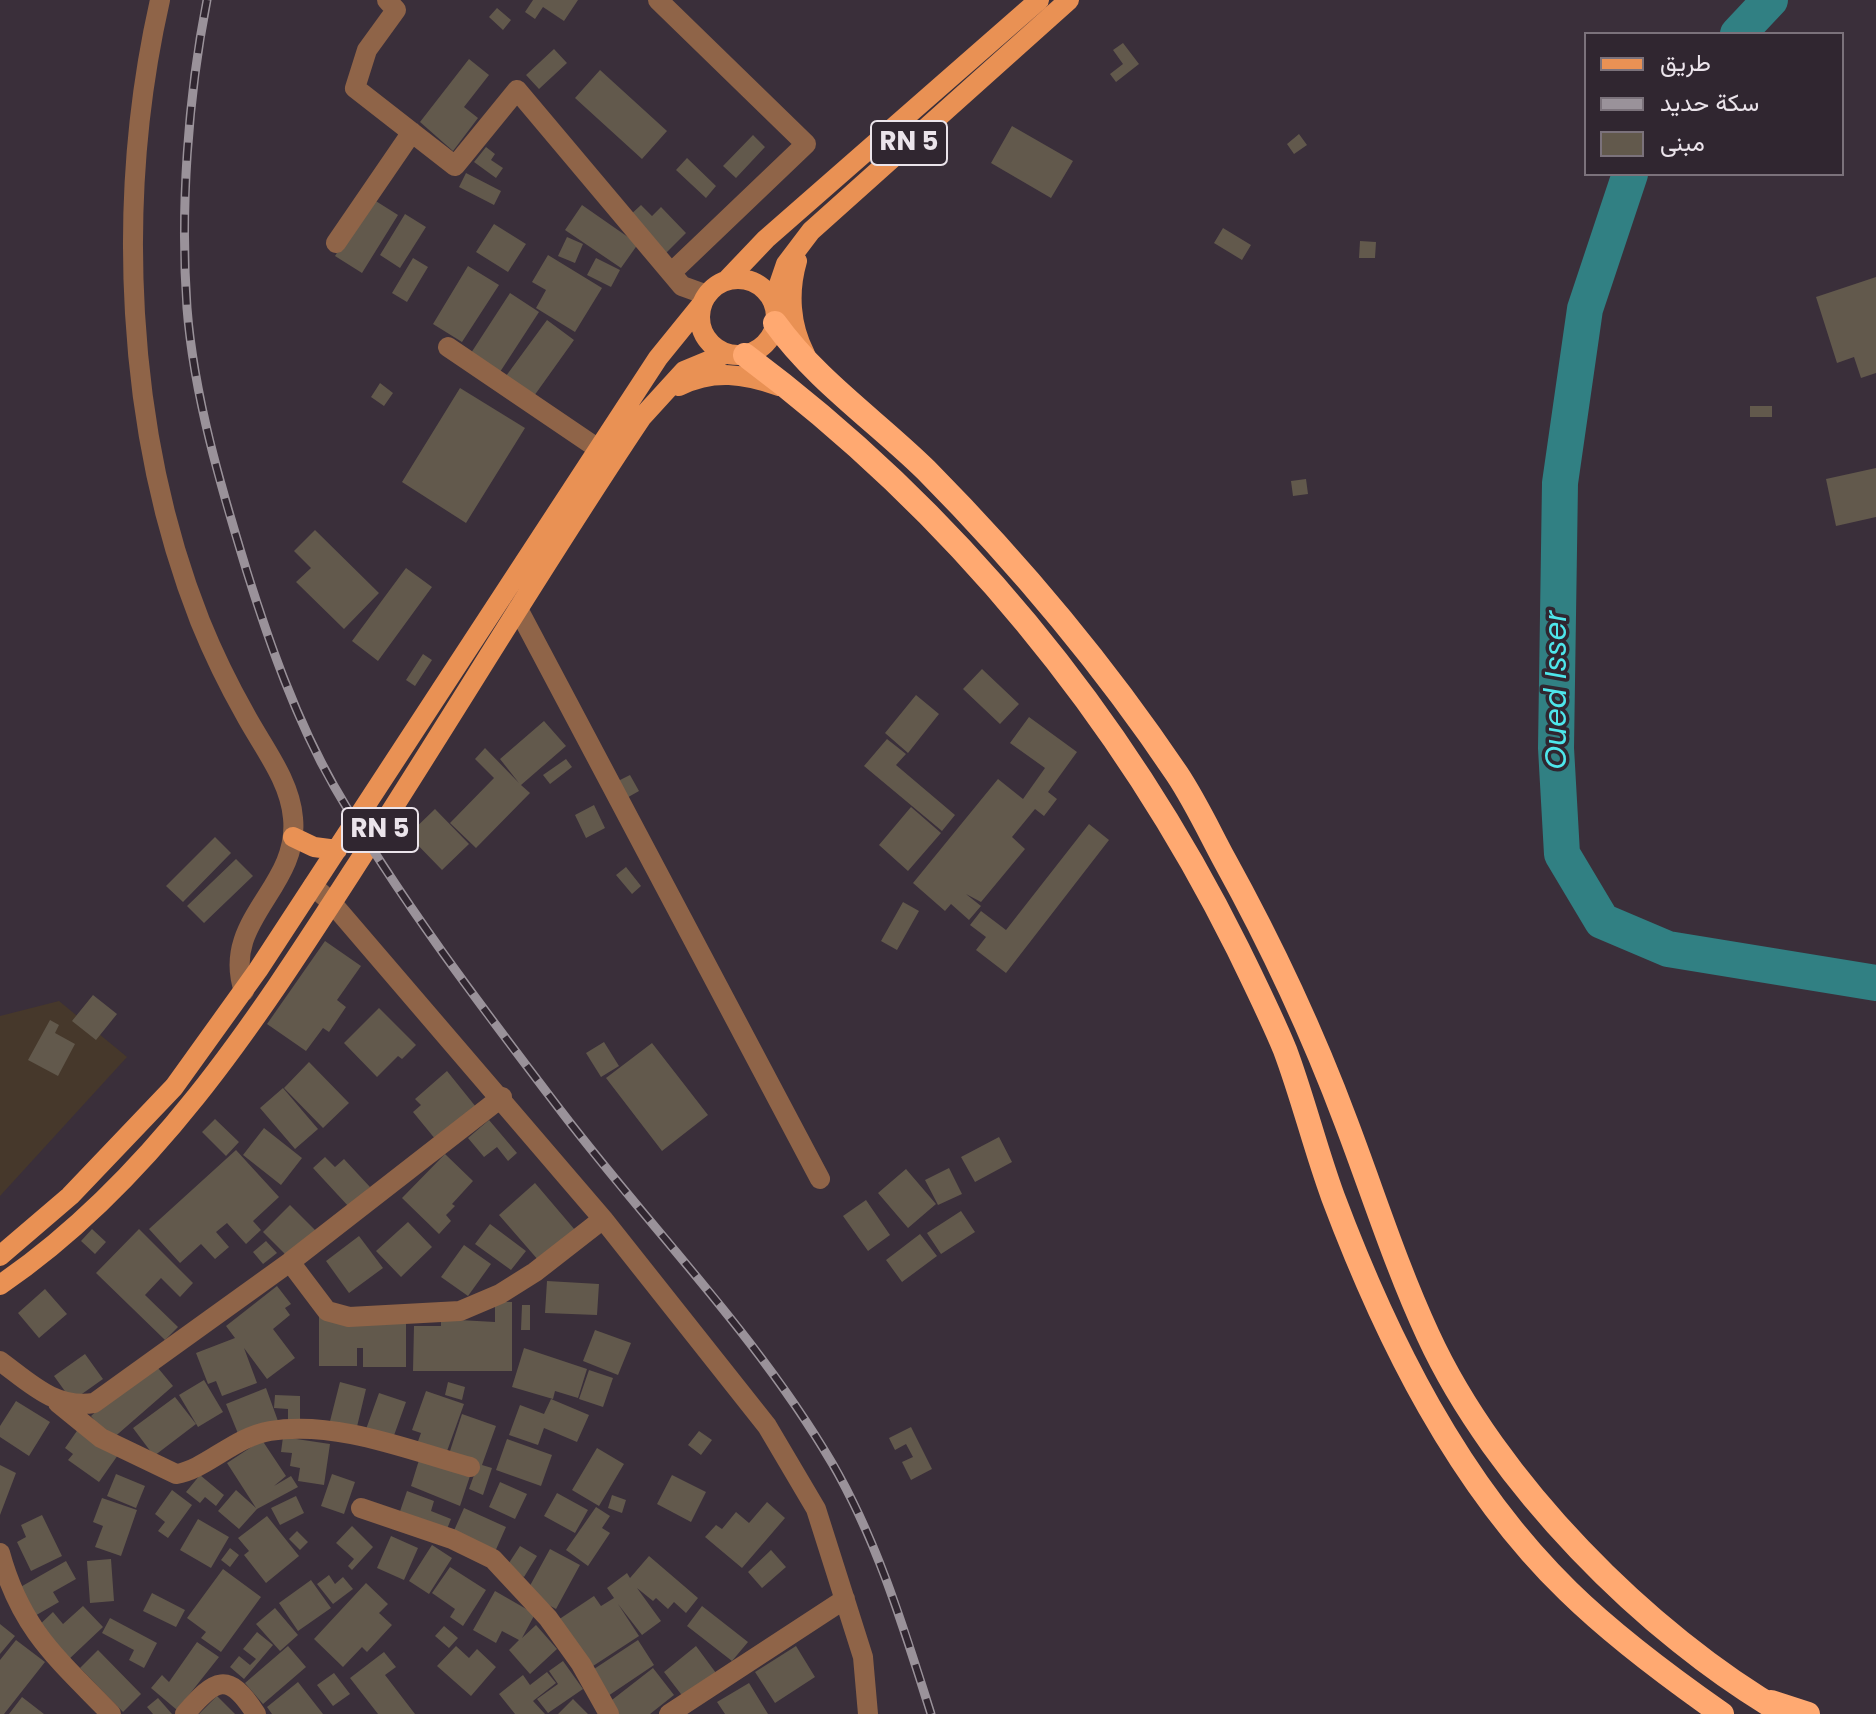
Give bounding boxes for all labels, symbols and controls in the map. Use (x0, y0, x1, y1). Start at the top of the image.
legend (1584, 32, 1844, 176)
text: طريق (1660, 46, 1711, 79)
text: سكة حديد (1660, 86, 1759, 119)
road number: RN 5 (871, 121, 947, 165)
text: مبنى (1660, 126, 1705, 159)
water label: Oued Isser (1540, 610, 1576, 770)
road number: RN 5 (342, 808, 418, 852)

